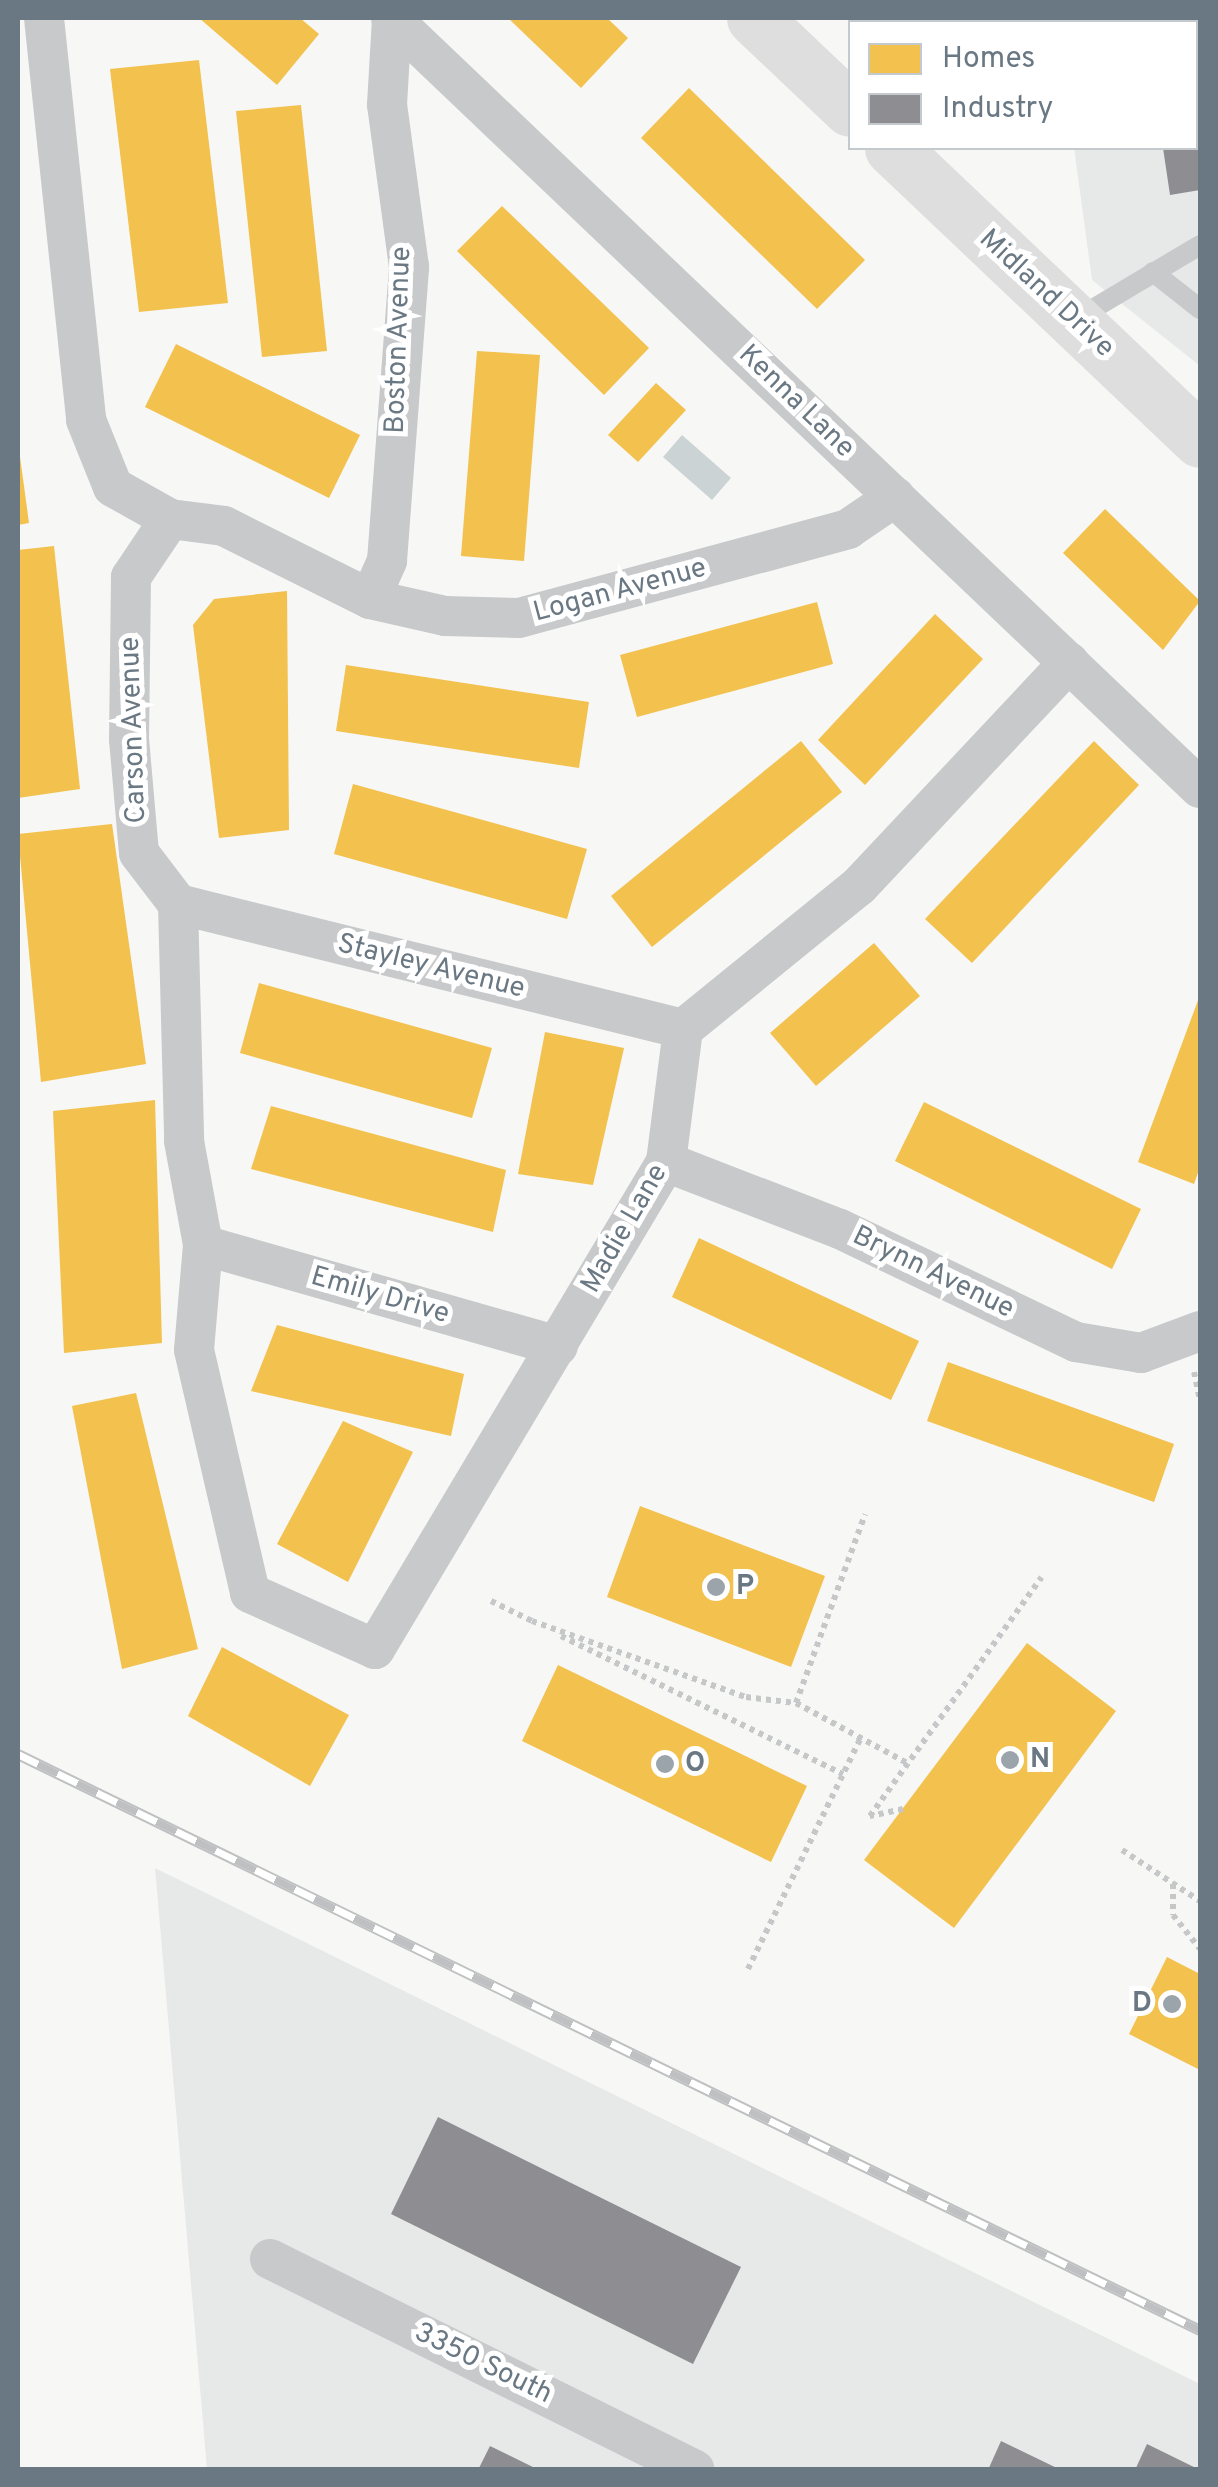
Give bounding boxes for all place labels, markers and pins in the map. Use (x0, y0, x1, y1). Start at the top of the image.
place label: P (736, 1570, 754, 1604)
marker: P (705, 1576, 727, 1598)
place label: N (1030, 1743, 1050, 1777)
place label: O (685, 1747, 705, 1781)
marker: N (999, 1749, 1021, 1771)
marker: O (654, 1753, 676, 1775)
place label: D (1132, 1987, 1152, 2021)
marker: D (1161, 1993, 1183, 2015)

